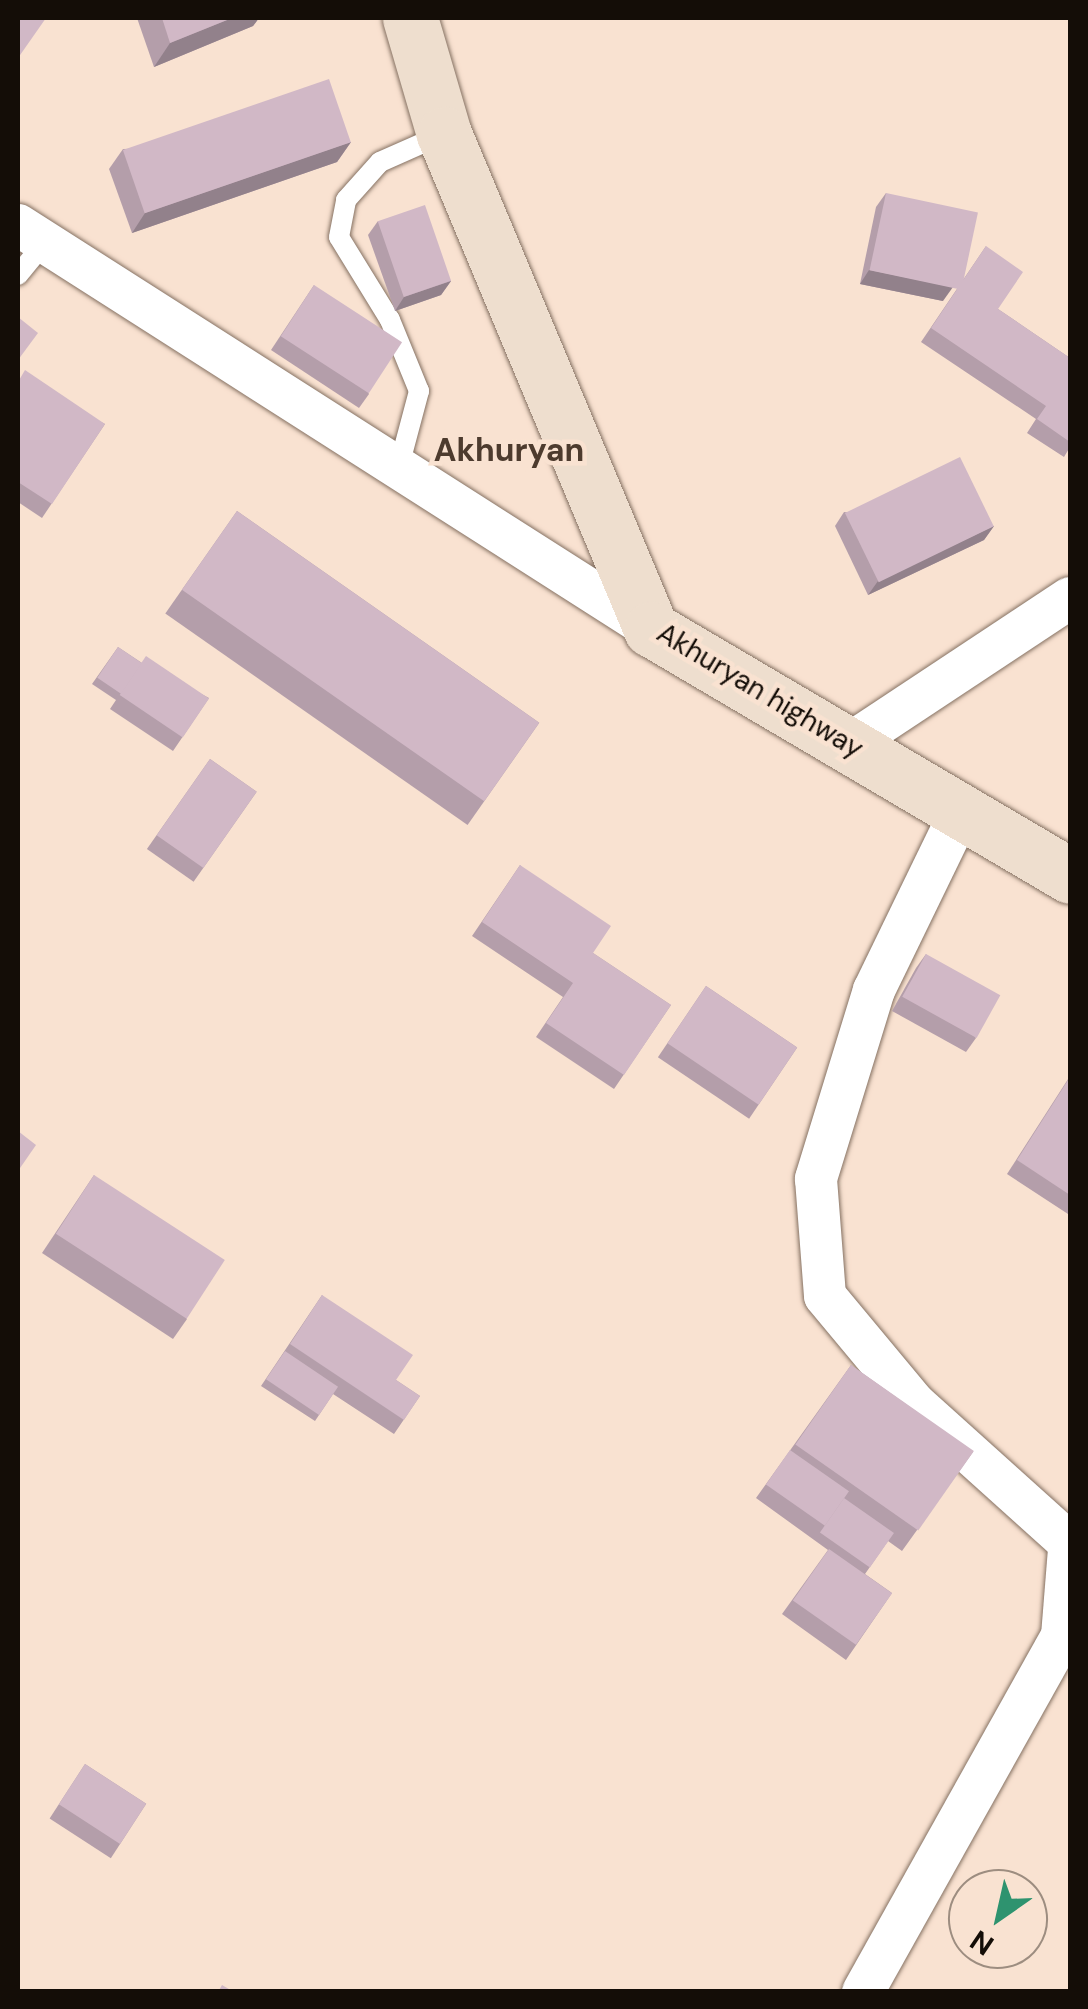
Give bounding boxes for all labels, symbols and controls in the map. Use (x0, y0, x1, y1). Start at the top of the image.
district label: Akhuryan (434, 431, 584, 469)
street label: Akhuryan highway (651, 616, 869, 766)
north arrow (948, 1869, 1048, 1969)
text: N (963, 1922, 1001, 1964)

